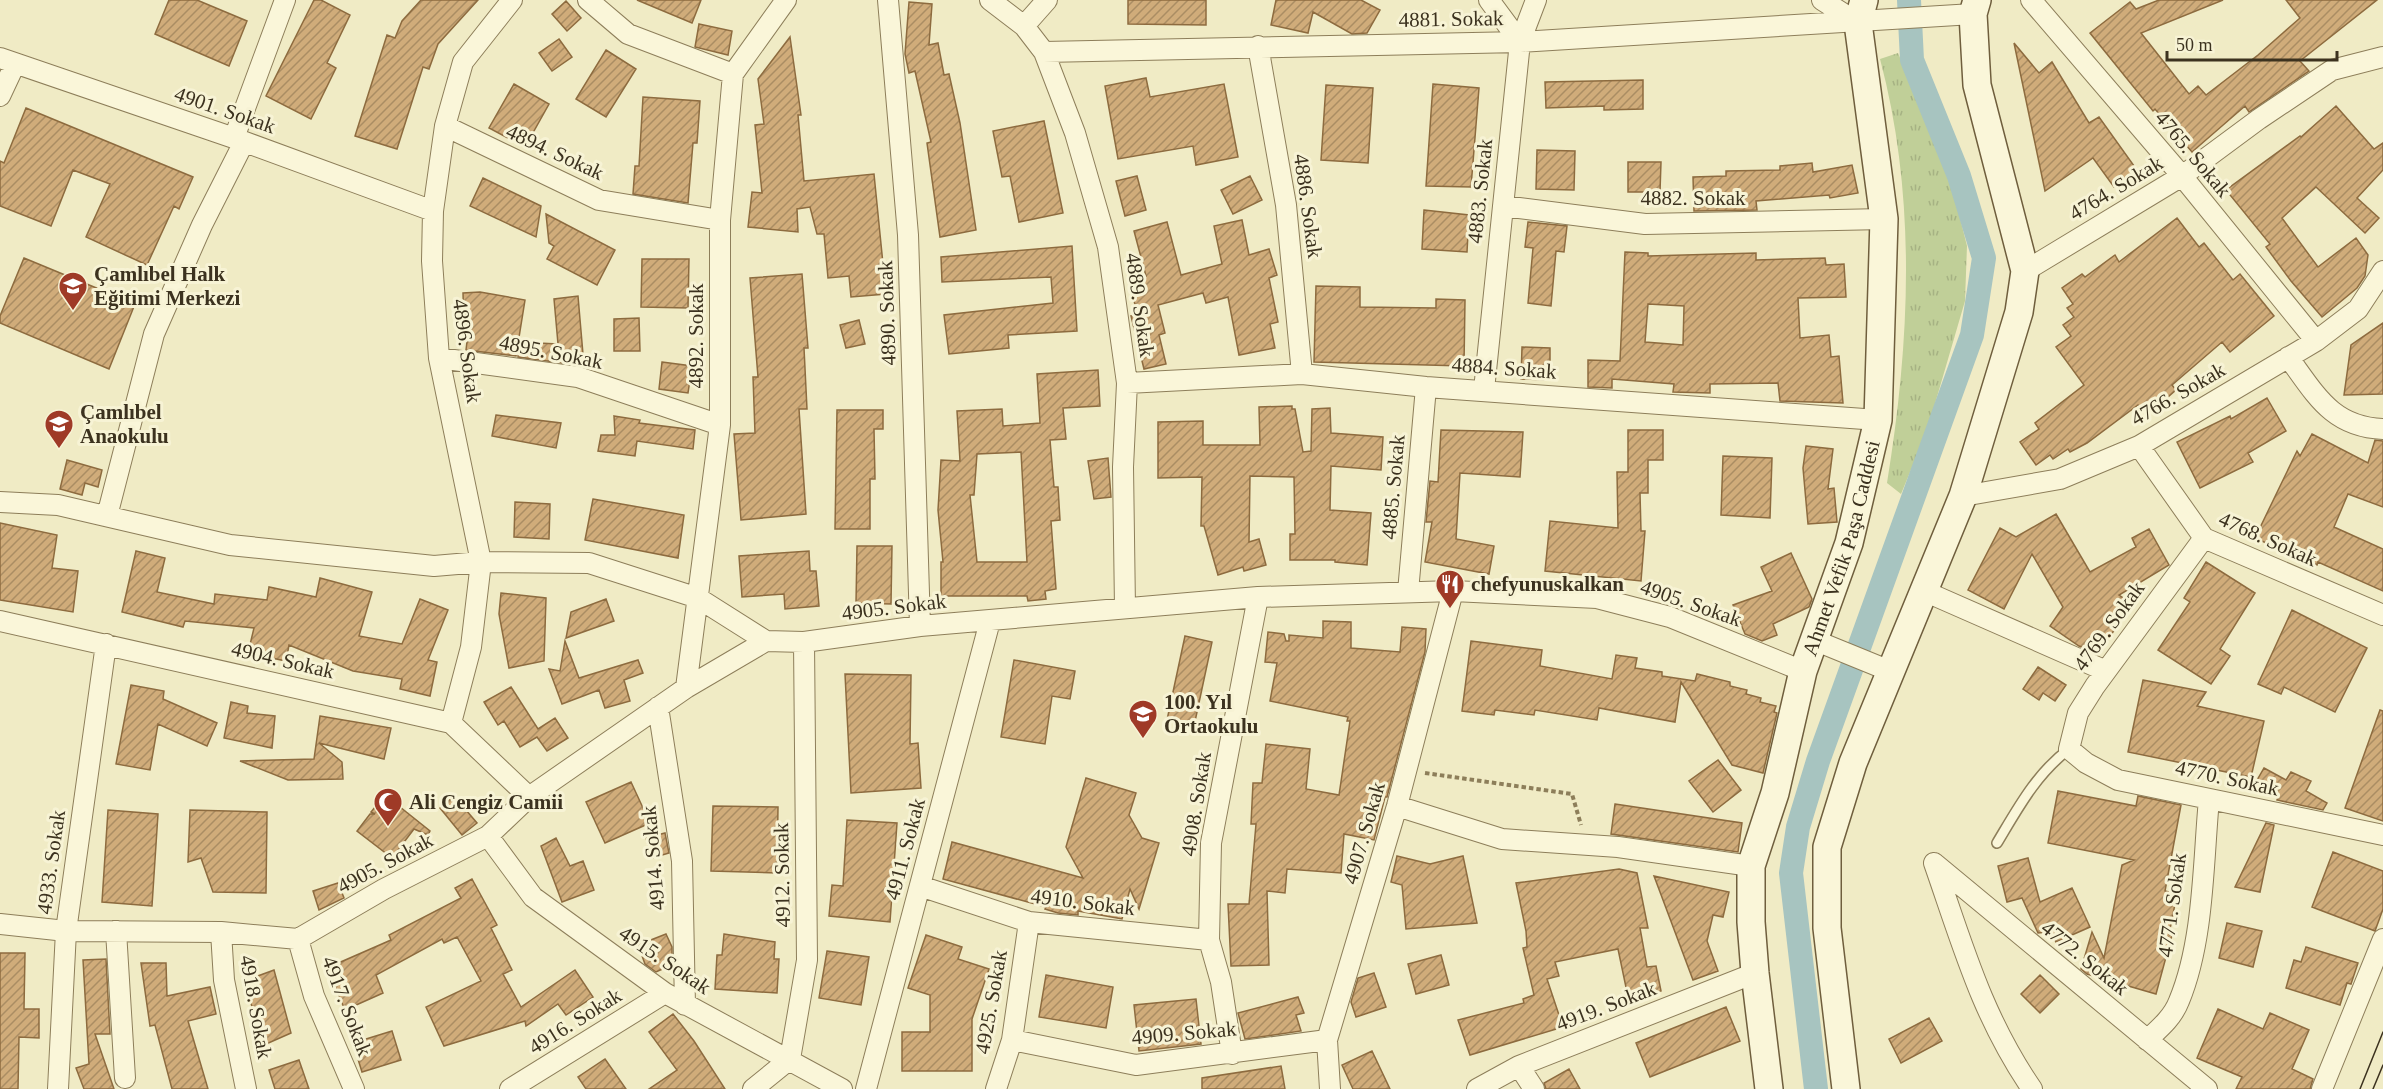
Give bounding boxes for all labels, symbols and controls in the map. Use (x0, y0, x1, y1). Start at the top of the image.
street label: 4881. Sokak (1398, 6, 1504, 32)
scale bar (2167, 24, 2336, 62)
text: 50 m (2176, 35, 2213, 55)
street label: 4901. Sokak (171, 82, 279, 139)
street label: 4765. Sokak (2150, 106, 2236, 202)
street label: 4894. Sokak (502, 119, 608, 185)
street label: 4883. Sokak (1463, 137, 1497, 244)
street label: 4764. Sokak (2065, 150, 2168, 225)
street label: 4886. Sokak (1289, 152, 1327, 260)
street label: 4882. Sokak (1641, 186, 1746, 210)
street label: 4889. Sokak (1121, 251, 1159, 359)
street label: 4890. Sokak (873, 260, 901, 366)
place label: Çamlıbel Halk Eğitimi Merkezi (94, 262, 241, 310)
school or university icon: Çamlıbel Halk Eğitimi Merkezi (57, 270, 89, 312)
street label: 4892. Sokak (684, 283, 708, 389)
street label: 4896. Sokak (448, 297, 486, 405)
street label: 4895. Sokak (497, 330, 605, 374)
street label: 4884. Sokak (1451, 352, 1558, 384)
street label: 4766. Sokak (2127, 357, 2230, 431)
place label: Çamlıbel Anaokulu (80, 400, 169, 448)
school or university icon: Çamlıbel Anaokulu (43, 408, 75, 450)
street label: 4885. Sokak (1376, 433, 1410, 540)
street label: Ahmet Vefik Paşa Caddesi (1797, 438, 1885, 659)
street label: 4768. Sokak (2215, 507, 2321, 572)
restaurant icon: chefyunuskalkan (1434, 568, 1466, 610)
place label: chefyunuskalkan (1471, 572, 1624, 596)
street label: 4905. Sokak (1637, 575, 1745, 632)
street label: 4769. Sokak (2068, 576, 2150, 676)
street label: 4905. Sokak (840, 589, 948, 625)
street label: 4904. Sokak (229, 636, 337, 684)
place label: 100. Yıl Ortaokulu (1164, 690, 1259, 738)
school or university icon: 100. Yıl Ortaokulu (1127, 698, 1159, 740)
street label: 4908. Sokak (1176, 750, 1216, 858)
street label: 4770. Sokak (2173, 755, 2281, 801)
street label: 4907. Sokak (1338, 779, 1390, 887)
mosque icon: Ali Cengiz Camii (372, 786, 404, 828)
place label: Ali Cengiz Camii (409, 790, 563, 814)
street label: 4911. Sokak (880, 795, 930, 902)
street label: 4914. Sokak (636, 804, 670, 911)
street label: 4933. Sokak (32, 808, 70, 916)
street label: 4912. Sokak (769, 822, 795, 928)
street label: 4905. Sokak (333, 828, 437, 898)
street label: 4771. Sokak (2153, 851, 2191, 959)
street label: 4910. Sokak (1029, 884, 1137, 920)
street label: 4772. Sokak (2037, 916, 2134, 1001)
street label: 4915. Sokak (615, 921, 716, 1000)
street label: 4925. Sokak (970, 948, 1012, 1056)
street label: 4918. Sokak (235, 953, 277, 1061)
street label: 4917. Sokak (317, 953, 377, 1060)
street label: 4919. Sokak (1553, 976, 1660, 1036)
street label: 4916. Sokak (524, 983, 626, 1059)
street label: 4909. Sokak (1131, 1016, 1238, 1050)

